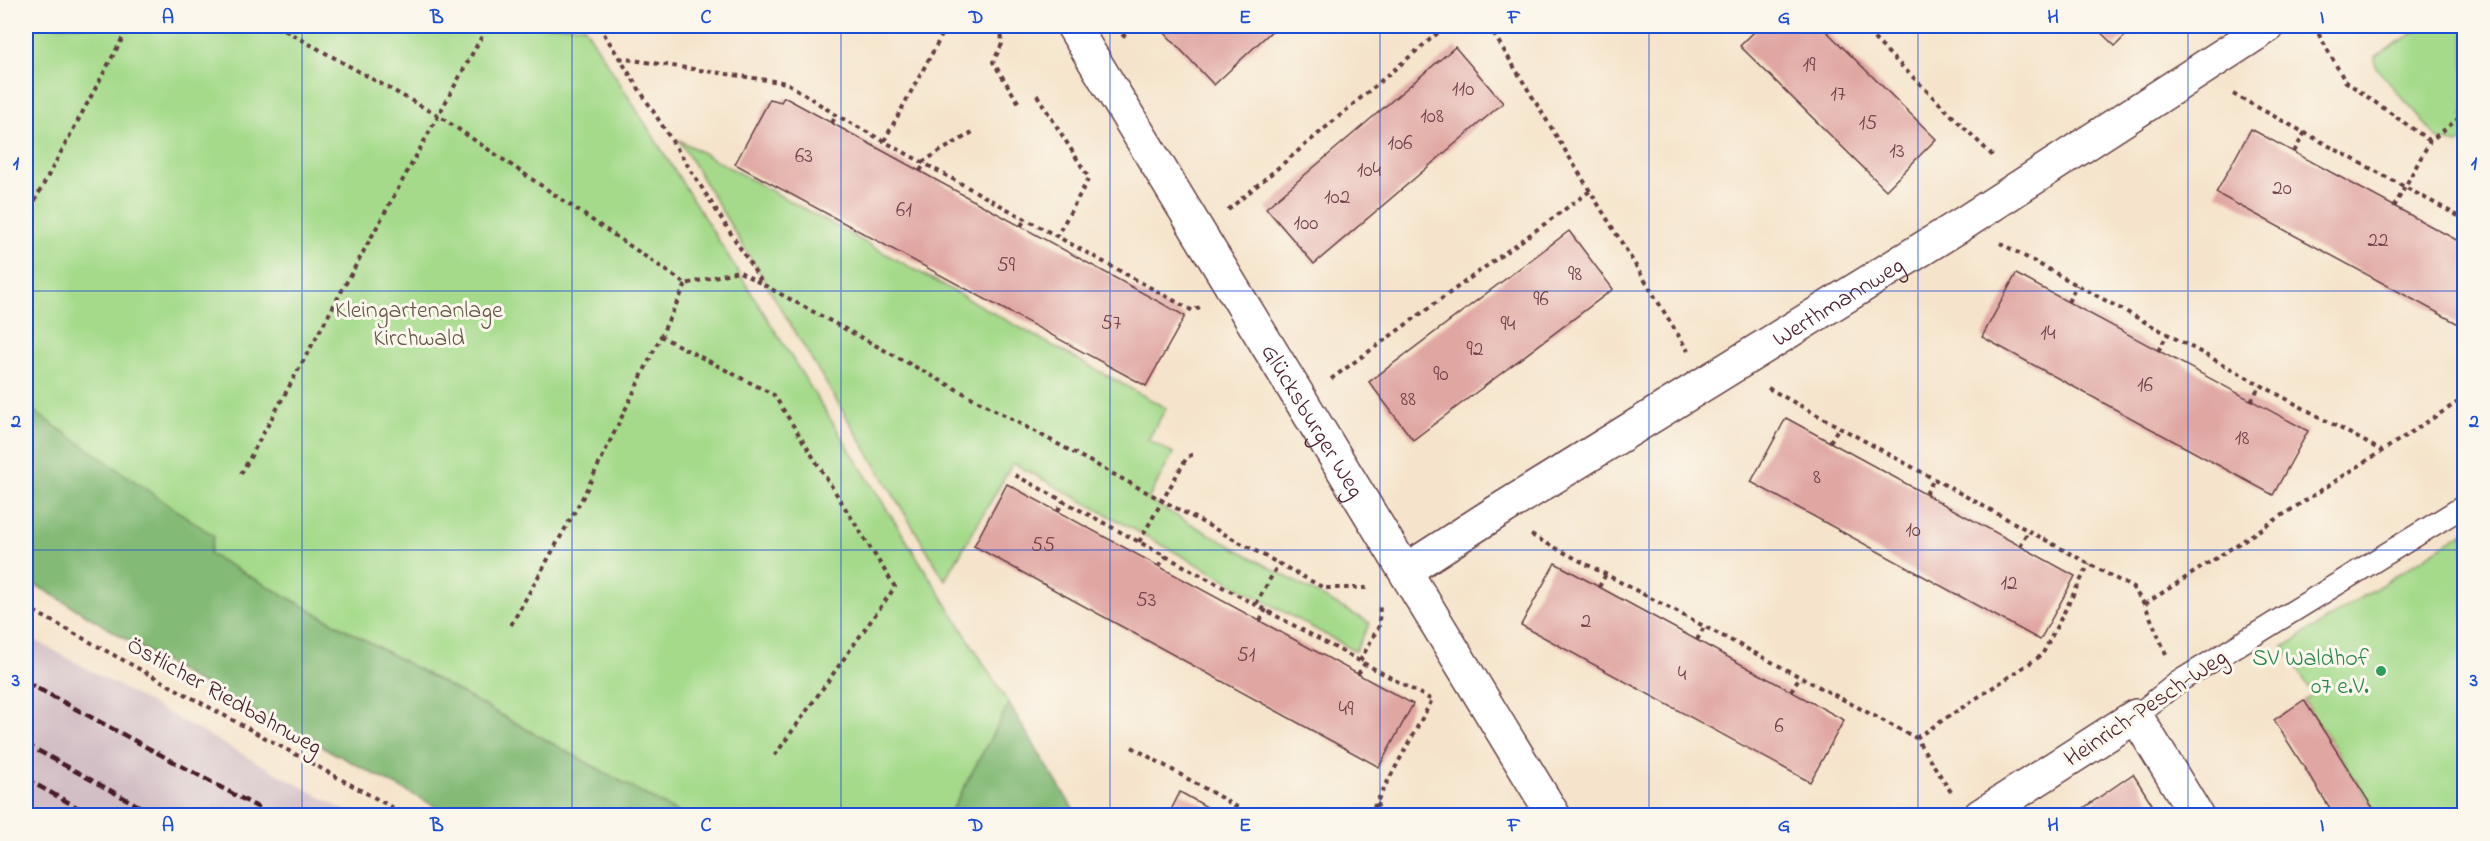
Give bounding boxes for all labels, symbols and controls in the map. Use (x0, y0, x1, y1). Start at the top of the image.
text: A (162, 4, 174, 33)
text: B (429, 4, 444, 33)
text: C (701, 4, 712, 33)
text: D (968, 4, 983, 33)
text: E (1239, 4, 1251, 33)
text: F (1507, 4, 1521, 33)
text: G (1778, 4, 1791, 33)
text: H (2047, 4, 2059, 33)
text: I (2320, 4, 2325, 33)
house number: 19 (1803, 51, 1816, 81)
house number: 110 (1452, 75, 1474, 105)
house number: 17 (1830, 80, 1846, 110)
house number: 108 (1420, 102, 1444, 132)
house number: 15 (1859, 109, 1877, 139)
house number: 106 (1388, 129, 1413, 159)
house number: 13 (1889, 137, 1905, 167)
house number: 63 (795, 142, 813, 172)
text: 1 (13, 150, 20, 179)
text: 1 (2471, 150, 2478, 179)
house number: 104 (1357, 156, 1382, 186)
house number: 20 (2272, 174, 2292, 204)
house number: 102 (1324, 183, 1350, 213)
house number: 61 (896, 196, 912, 226)
house number: 100 (1294, 209, 1318, 239)
house number: 22 (2368, 226, 2388, 256)
street label: Werthmannweg (1767, 249, 1912, 357)
house number: 59 (997, 251, 1016, 281)
house number: 98 (1568, 260, 1582, 290)
house number: 96 (1533, 285, 1549, 315)
park label: Kleingartenanlage Kirchwald (335, 294, 503, 357)
house number: 57 (1101, 309, 1122, 339)
house number: 94 (1501, 310, 1516, 340)
house number: 14 (2040, 319, 2056, 349)
house number: 92 (1467, 335, 1483, 365)
street label: Glücksburger Weg (1251, 338, 1372, 506)
house number: 90 (1433, 360, 1449, 390)
house number: 16 (2137, 371, 2153, 401)
house number: 88 (1400, 385, 1416, 415)
text: 2 (10, 408, 21, 437)
text: 2 (2468, 408, 2479, 437)
house number: 18 (2235, 424, 2249, 454)
house number: 8 (1813, 463, 1821, 493)
house number: 10 (1905, 516, 1921, 546)
house number: 55 (1031, 531, 1055, 561)
house number: 12 (2000, 569, 2018, 599)
house number: 53 (1136, 586, 1156, 616)
house number: 2 (1581, 607, 1591, 637)
street label: Östlicher Riedbahnweg (120, 629, 328, 765)
house number: 51 (1237, 641, 1256, 671)
street label: Heinrich-Pesch-Weg (2058, 641, 2235, 777)
place label: SV Waldhof 07 e.V. (2252, 642, 2370, 705)
house number: 4 (1678, 660, 1687, 690)
marker: SV Waldhof 07 e.V. (2374, 664, 2388, 678)
text: 3 (11, 667, 20, 696)
text: 3 (2469, 667, 2478, 696)
house number: 49 (1339, 695, 1354, 725)
house number: 6 (1774, 712, 1784, 742)
text: A (162, 812, 174, 841)
text: B (429, 812, 444, 841)
text: C (701, 812, 712, 841)
text: D (968, 812, 983, 841)
text: E (1239, 812, 1251, 841)
text: F (1507, 812, 1521, 841)
text: G (1778, 812, 1791, 841)
text: H (2047, 812, 2059, 841)
text: I (2320, 812, 2325, 841)

